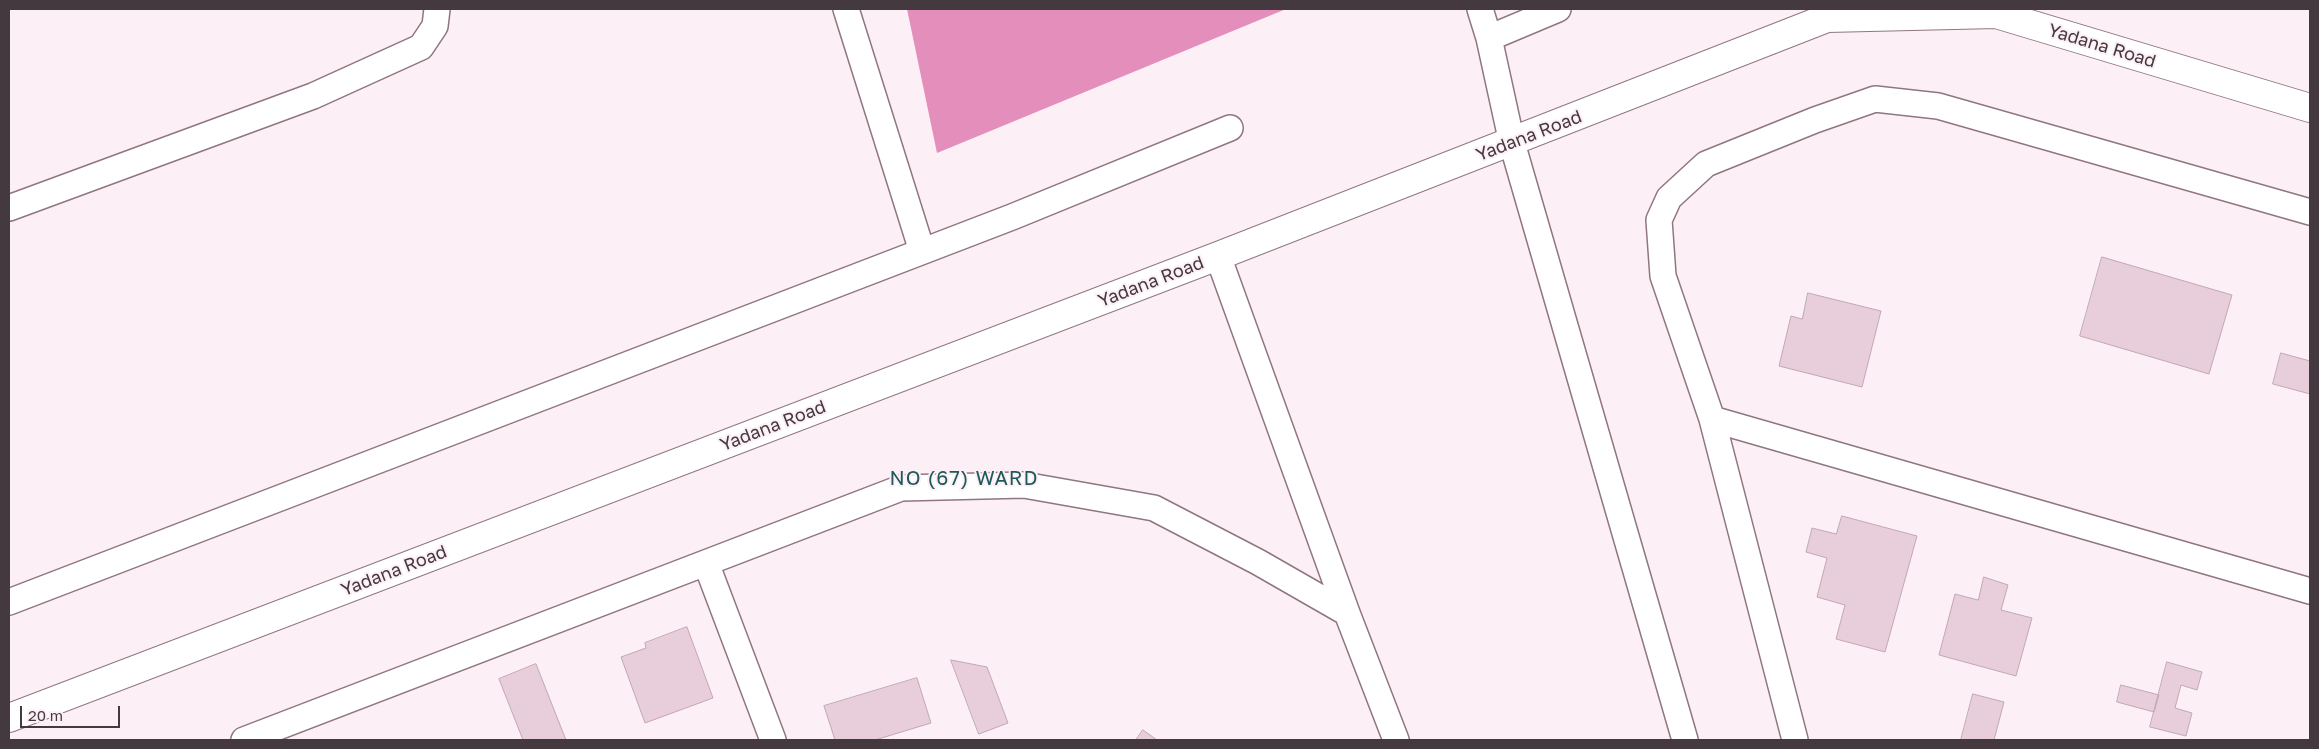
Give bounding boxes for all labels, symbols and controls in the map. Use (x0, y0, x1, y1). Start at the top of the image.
street label: Yadana Road (2046, 19, 2158, 73)
street label: Yadana Road (1473, 106, 1585, 166)
street label: Yadana Road (1095, 252, 1207, 312)
street label: Yadana Road (717, 396, 829, 456)
district label: NO (67) WARD (888, 467, 1040, 491)
street label: Yadana Road (338, 541, 450, 601)
scale bar (22, 696, 122, 728)
text: 20 m (28, 706, 63, 724)

